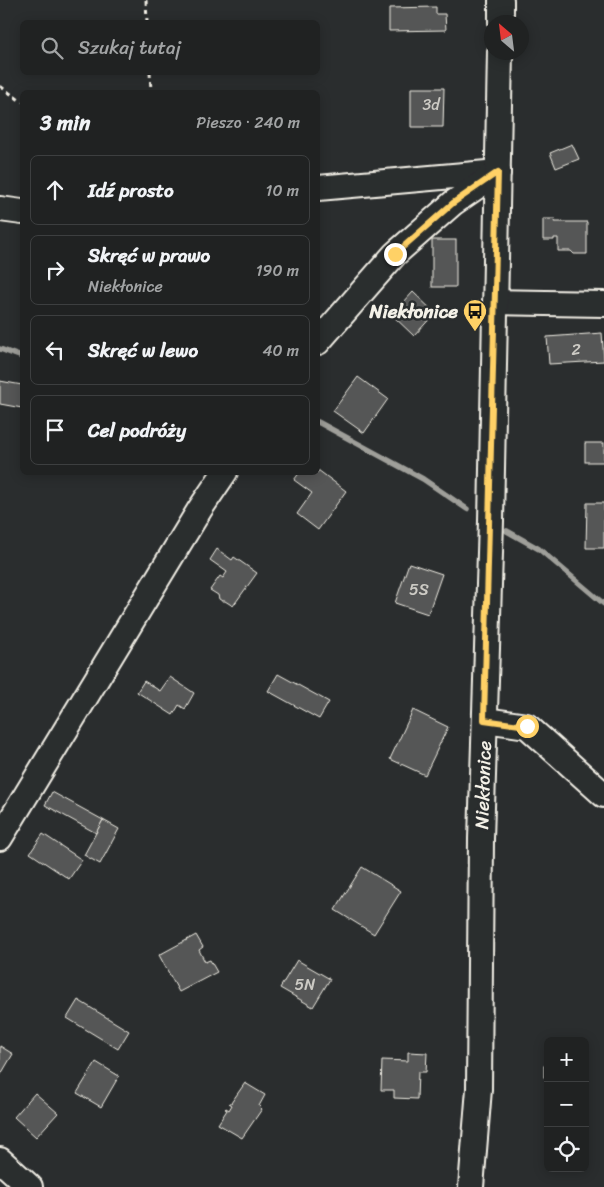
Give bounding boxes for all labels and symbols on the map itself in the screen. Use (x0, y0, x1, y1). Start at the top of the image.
north arrow (484, 15, 529, 60)
house number: 3d (422, 90, 441, 119)
route end (384, 243, 407, 266)
place label: Niekłonice (368, 295, 458, 328)
bus stop icon: Niekłonice (462, 298, 488, 332)
house number: 2 (571, 335, 581, 364)
house number: 5S (409, 575, 429, 604)
route start (516, 715, 539, 738)
street label: Niekłonice (465, 740, 501, 830)
house number: 5N (295, 970, 315, 999)

